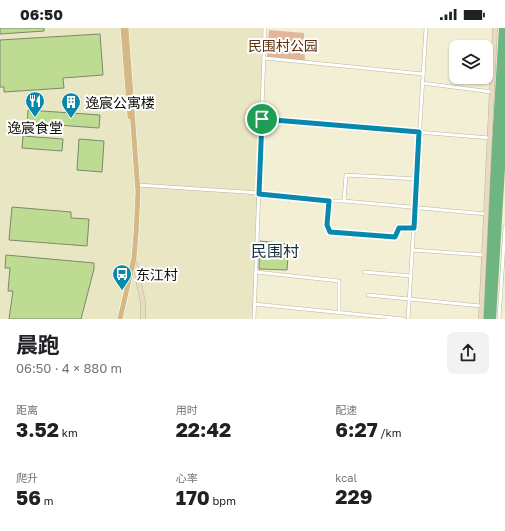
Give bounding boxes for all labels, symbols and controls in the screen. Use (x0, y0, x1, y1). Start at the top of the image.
text: 06:50 (20, 5, 63, 23)
park label: 民围村公园 (248, 37, 318, 54)
map controls (449, 40, 493, 84)
button: layers (449, 40, 493, 84)
restaurant icon: 逸宸食堂 (24, 90, 46, 118)
building icon: 逸宸公寓楼 (60, 91, 82, 119)
place label: 逸宸公寓楼 (85, 94, 155, 111)
pin (245, 102, 279, 136)
icon: arrive (251, 108, 273, 130)
place label: 逸宸食堂 (7, 119, 63, 136)
district label: 民围村 (251, 241, 299, 261)
bus stop icon: 东江村 (111, 263, 133, 291)
place label: 东江村 (136, 266, 178, 283)
text: 晨跑 (16, 331, 60, 358)
button: share (447, 332, 489, 374)
text: 06:50 · 4 × 880 m (16, 360, 122, 376)
text: 距离 (16, 403, 38, 416)
text: 用时 (176, 403, 198, 416)
text: 配速 (335, 403, 357, 416)
text: 3.52 (16, 417, 59, 441)
text: 22:42 (176, 417, 231, 441)
text: 6:27 (335, 417, 378, 441)
text: km (59, 426, 78, 439)
text: /km (378, 426, 402, 439)
text: 爬升 (16, 471, 38, 484)
text: 心率 (176, 471, 198, 484)
text: kcal (335, 471, 357, 484)
text: 229 (335, 484, 372, 508)
text: 56 (16, 485, 41, 509)
text: 170 (176, 485, 210, 509)
text: m (41, 494, 53, 507)
text: bpm (210, 494, 236, 507)

